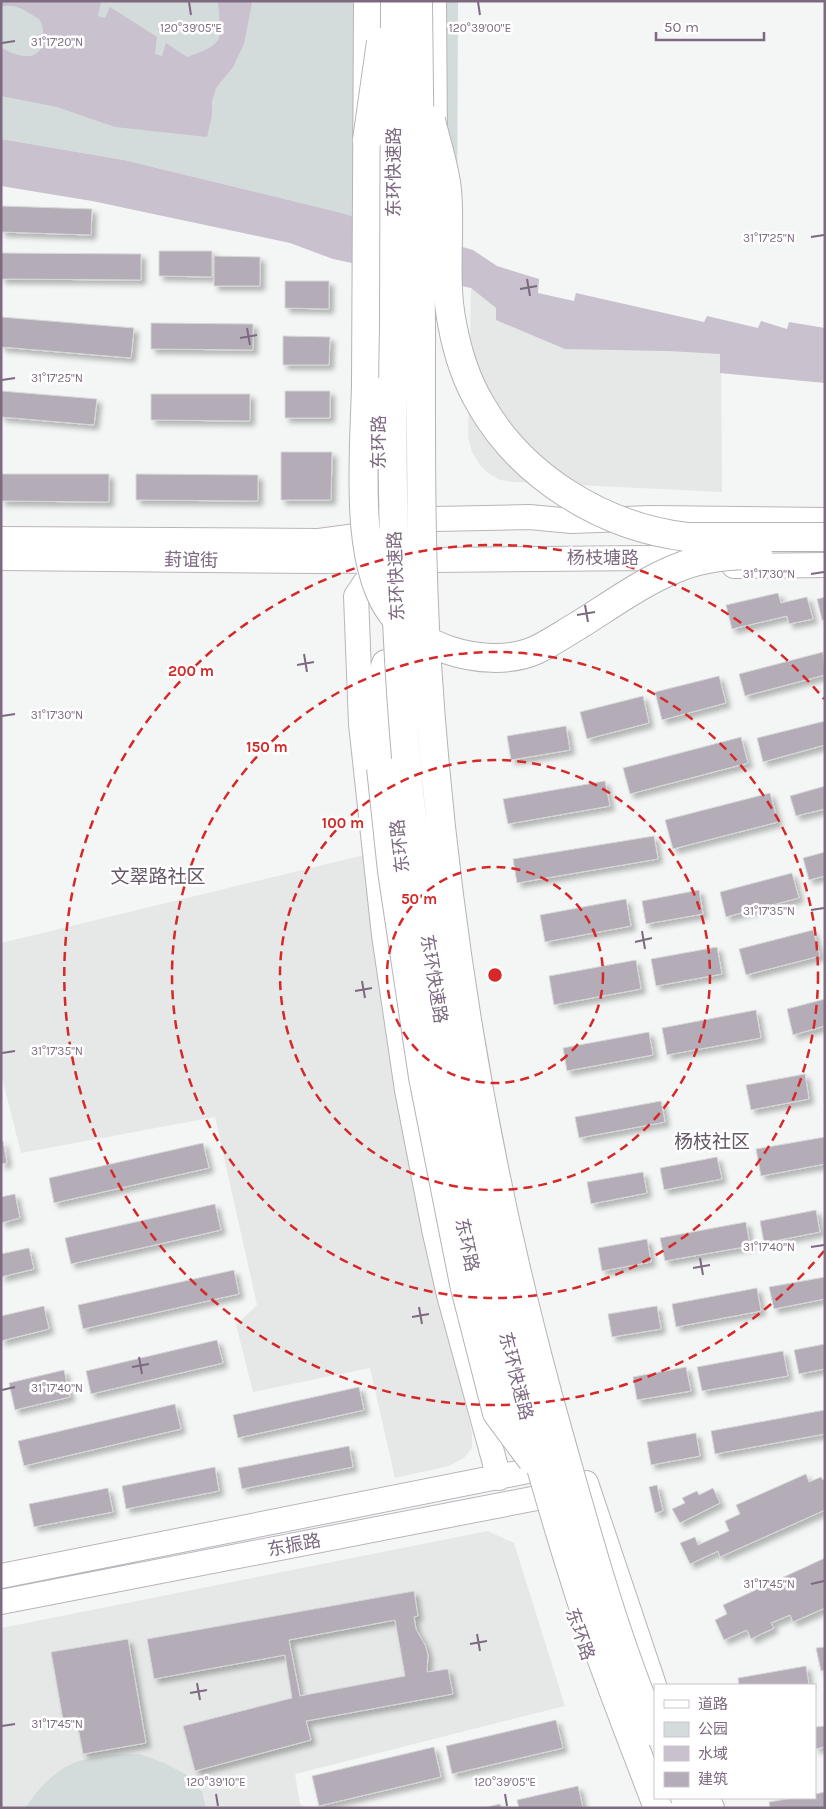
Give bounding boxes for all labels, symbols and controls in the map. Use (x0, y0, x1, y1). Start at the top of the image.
scale bar (656, 10, 764, 42)
text: 50 m (664, 18, 699, 36)
text: 120°39'05"E (160, 21, 222, 35)
text: 120°39'00"E (449, 21, 511, 35)
text: 31°17'20"N (31, 35, 83, 49)
street label: 东环快速路 (383, 127, 405, 217)
text: 31°17'25"N (743, 231, 795, 245)
text: 31°17'25"N (31, 371, 83, 385)
street label: 东环路 (368, 415, 390, 469)
street label: 东环快速路 (383, 531, 409, 621)
street label: 杨枝塘路 (567, 547, 639, 569)
street label: 葑谊街 (164, 549, 218, 571)
text: 31°17'30"N (743, 567, 795, 581)
text: 200 m (168, 662, 214, 680)
text: 31°17'30"N (31, 708, 83, 722)
text: 150 m (246, 738, 288, 756)
text: 100 m (322, 814, 364, 832)
street label: 东环路 (386, 818, 414, 874)
district label: 文翠路社区 (110, 866, 206, 888)
text: 50 m (401, 890, 437, 908)
text: 31°17'35"N (743, 904, 795, 918)
street label: 东环快速路 (416, 933, 452, 1025)
centre of rings (486, 966, 504, 984)
text: 31°17'35"N (31, 1044, 83, 1058)
district label: 杨枝社区 (674, 1131, 750, 1153)
street label: 东环路 (451, 1216, 483, 1274)
text: 31°17'40"N (743, 1240, 795, 1254)
street label: 东环快速路 (494, 1330, 538, 1422)
text: 31°17'40"N (31, 1381, 83, 1395)
street label: 东振路 (265, 1529, 323, 1561)
text: 31°17'45"N (743, 1577, 795, 1591)
street label: 东环路 (561, 1605, 599, 1663)
legend (654, 1684, 816, 1799)
text: 道路 (698, 1695, 728, 1713)
text: 31°17'45"N (31, 1717, 83, 1731)
text: 公园 (698, 1720, 728, 1738)
text: 水域 (698, 1745, 728, 1763)
text: 建筑 (698, 1770, 728, 1788)
text: 120°39'10"E (186, 1775, 246, 1789)
text: 120°39'05"E (474, 1775, 536, 1789)

